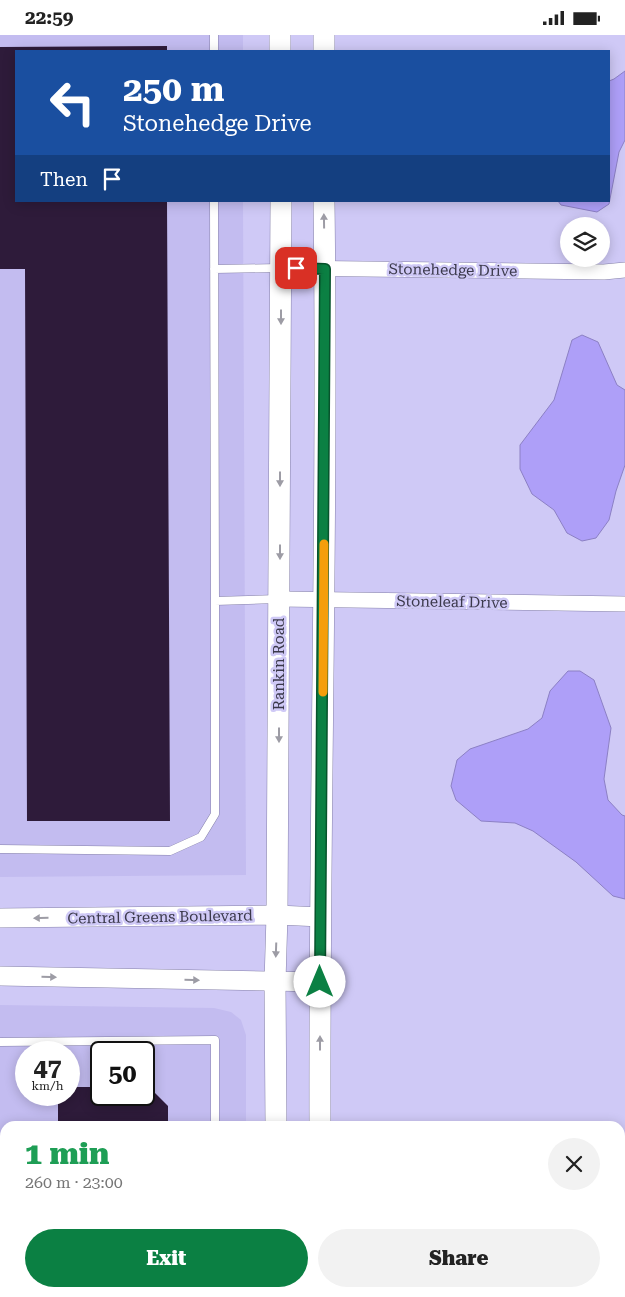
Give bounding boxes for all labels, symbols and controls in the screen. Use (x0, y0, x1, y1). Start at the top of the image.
text: 22:59 (25, 6, 74, 29)
text: 250 m (123, 69, 224, 110)
icon: left (40, 70, 105, 135)
text: Stonehedge Drive (123, 111, 312, 136)
icon: arrive (98, 165, 126, 193)
text: Then (40, 168, 88, 191)
one-way arrow (320, 213, 328, 229)
map controls (560, 217, 610, 267)
button: layers (560, 217, 610, 267)
pin (275, 247, 317, 289)
icon: arrive (282, 254, 310, 282)
street label: Stonehedge Drive (389, 260, 517, 280)
one-way arrow (277, 309, 285, 325)
one-way arrow (276, 472, 284, 488)
one-way arrow (276, 545, 284, 561)
street label: Stoneleaf Drive (396, 592, 508, 612)
street label: Rankin Road (270, 617, 288, 710)
one-way arrow (274, 728, 282, 744)
street label: Central Greens Boulevard (67, 906, 253, 928)
one-way arrow (33, 914, 49, 922)
one-way arrow (272, 943, 280, 959)
position arrow (293, 955, 345, 1007)
one-way arrow (41, 973, 57, 981)
one-way arrow (184, 976, 200, 984)
one-way arrow (316, 1035, 324, 1051)
speed limit sign: 50 (90, 1041, 155, 1106)
text: 47 (33, 1053, 62, 1082)
text: km/h (31, 1079, 64, 1093)
text: 1 min (25, 1136, 109, 1171)
button: close (548, 1138, 600, 1190)
text: 260 m · 23:00 (25, 1173, 123, 1192)
button: Exit (25, 1229, 308, 1287)
button: Share (318, 1229, 600, 1287)

